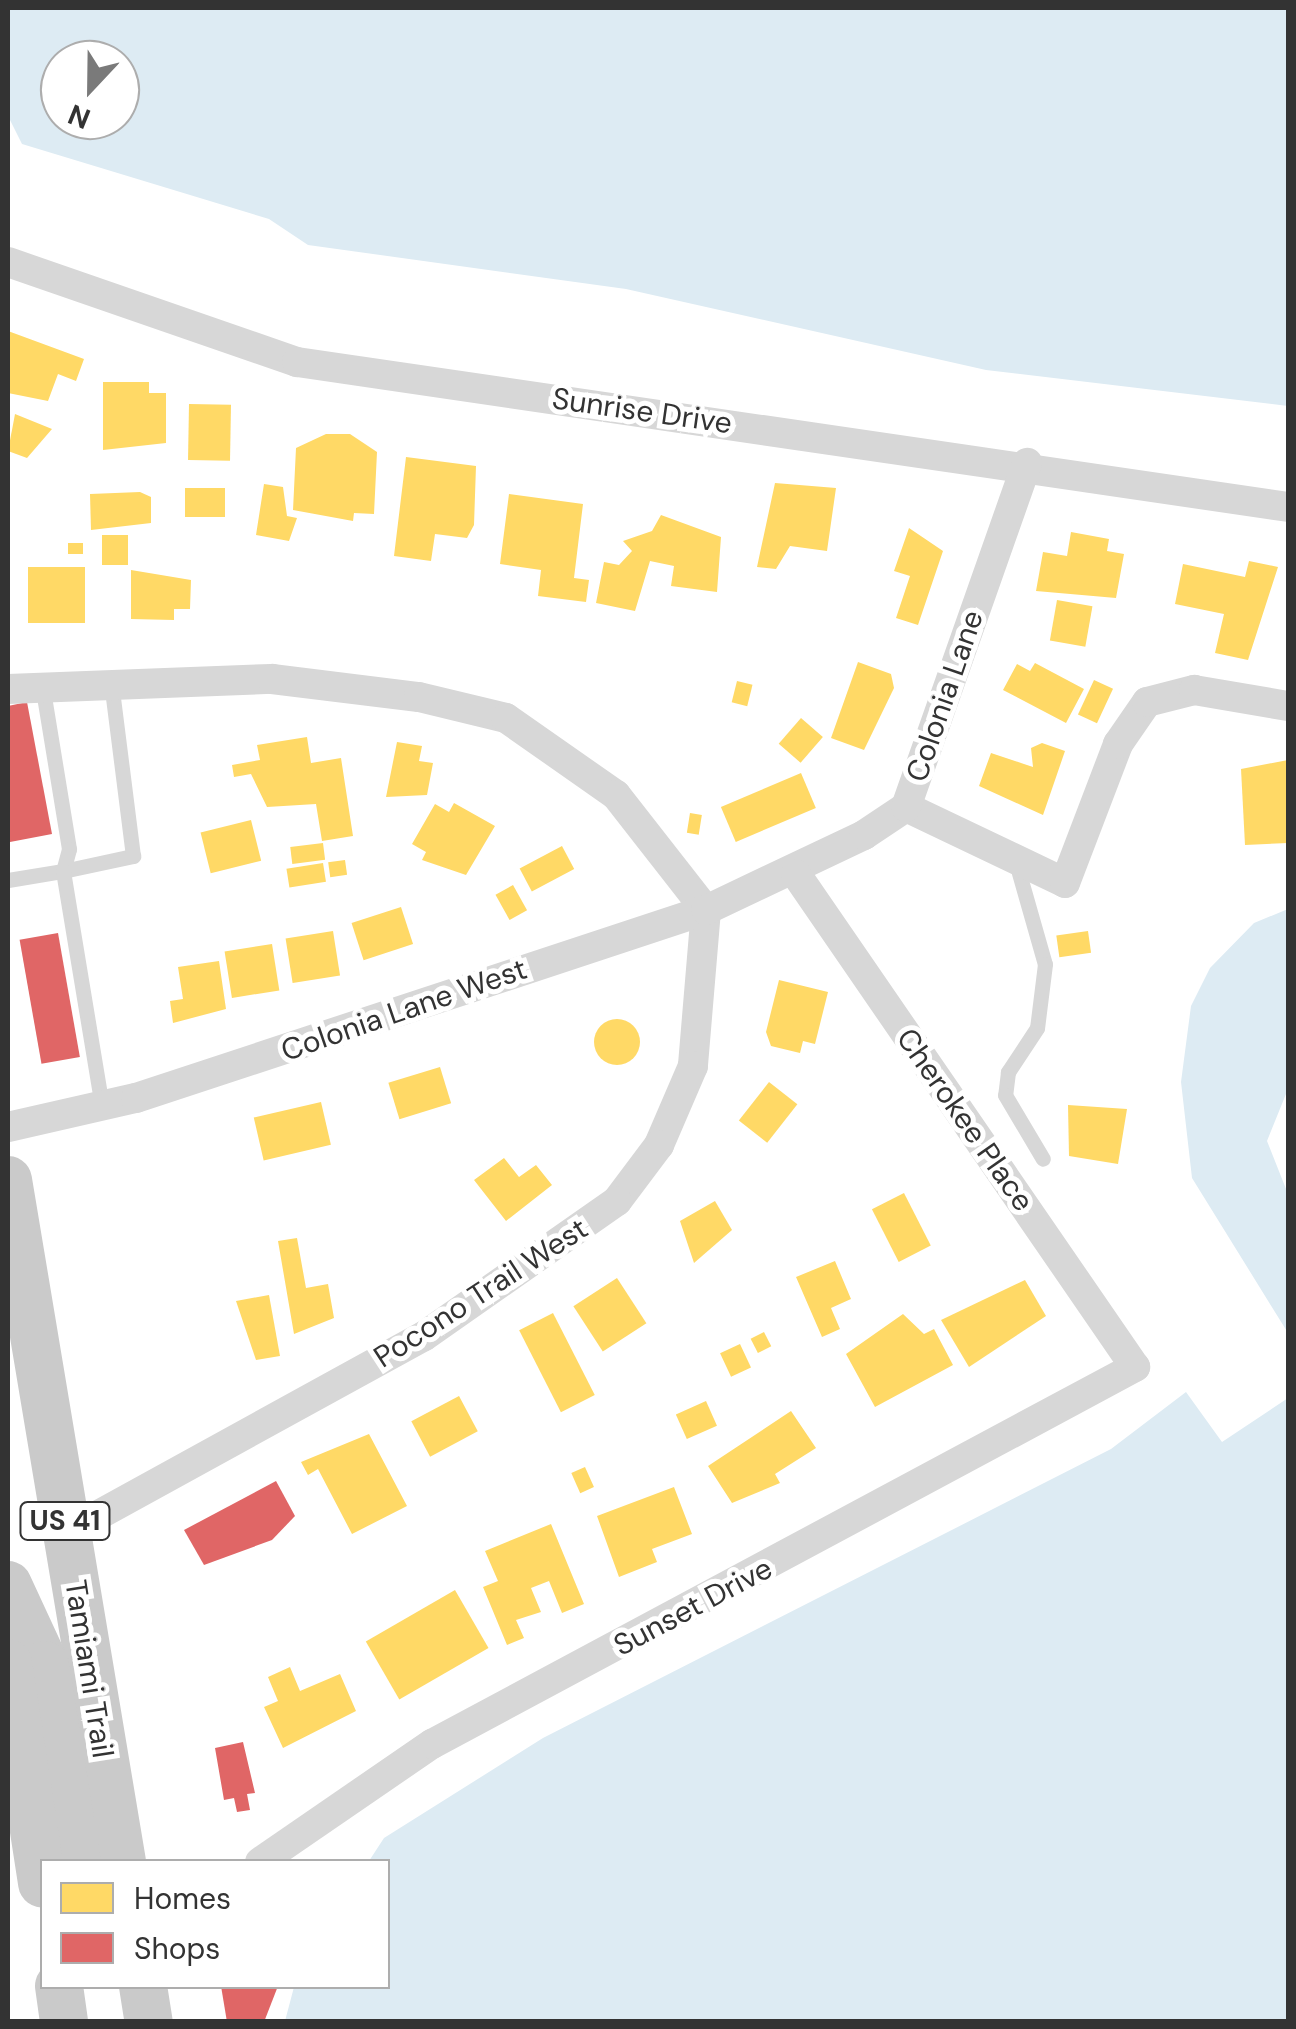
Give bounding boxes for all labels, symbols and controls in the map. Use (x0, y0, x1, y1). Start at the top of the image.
north arrow (40, 40, 140, 140)
text: N (63, 95, 96, 137)
street label: Sunrise Drive (550, 381, 734, 441)
street label: Colonia Lane (899, 606, 991, 786)
street label: Colonia Lane West (276, 951, 532, 1069)
street label: Cherokee Place (889, 1022, 1041, 1218)
street label: Pocono Trail West (367, 1211, 595, 1375)
road number: US 41 (18, 1498, 112, 1544)
street label: Sunset Drive (608, 1550, 778, 1664)
street label: Tamiami Trail (57, 1578, 121, 1760)
legend (40, 1859, 390, 1989)
text: Homes (134, 1879, 231, 1918)
text: Shops (134, 1929, 220, 1968)

